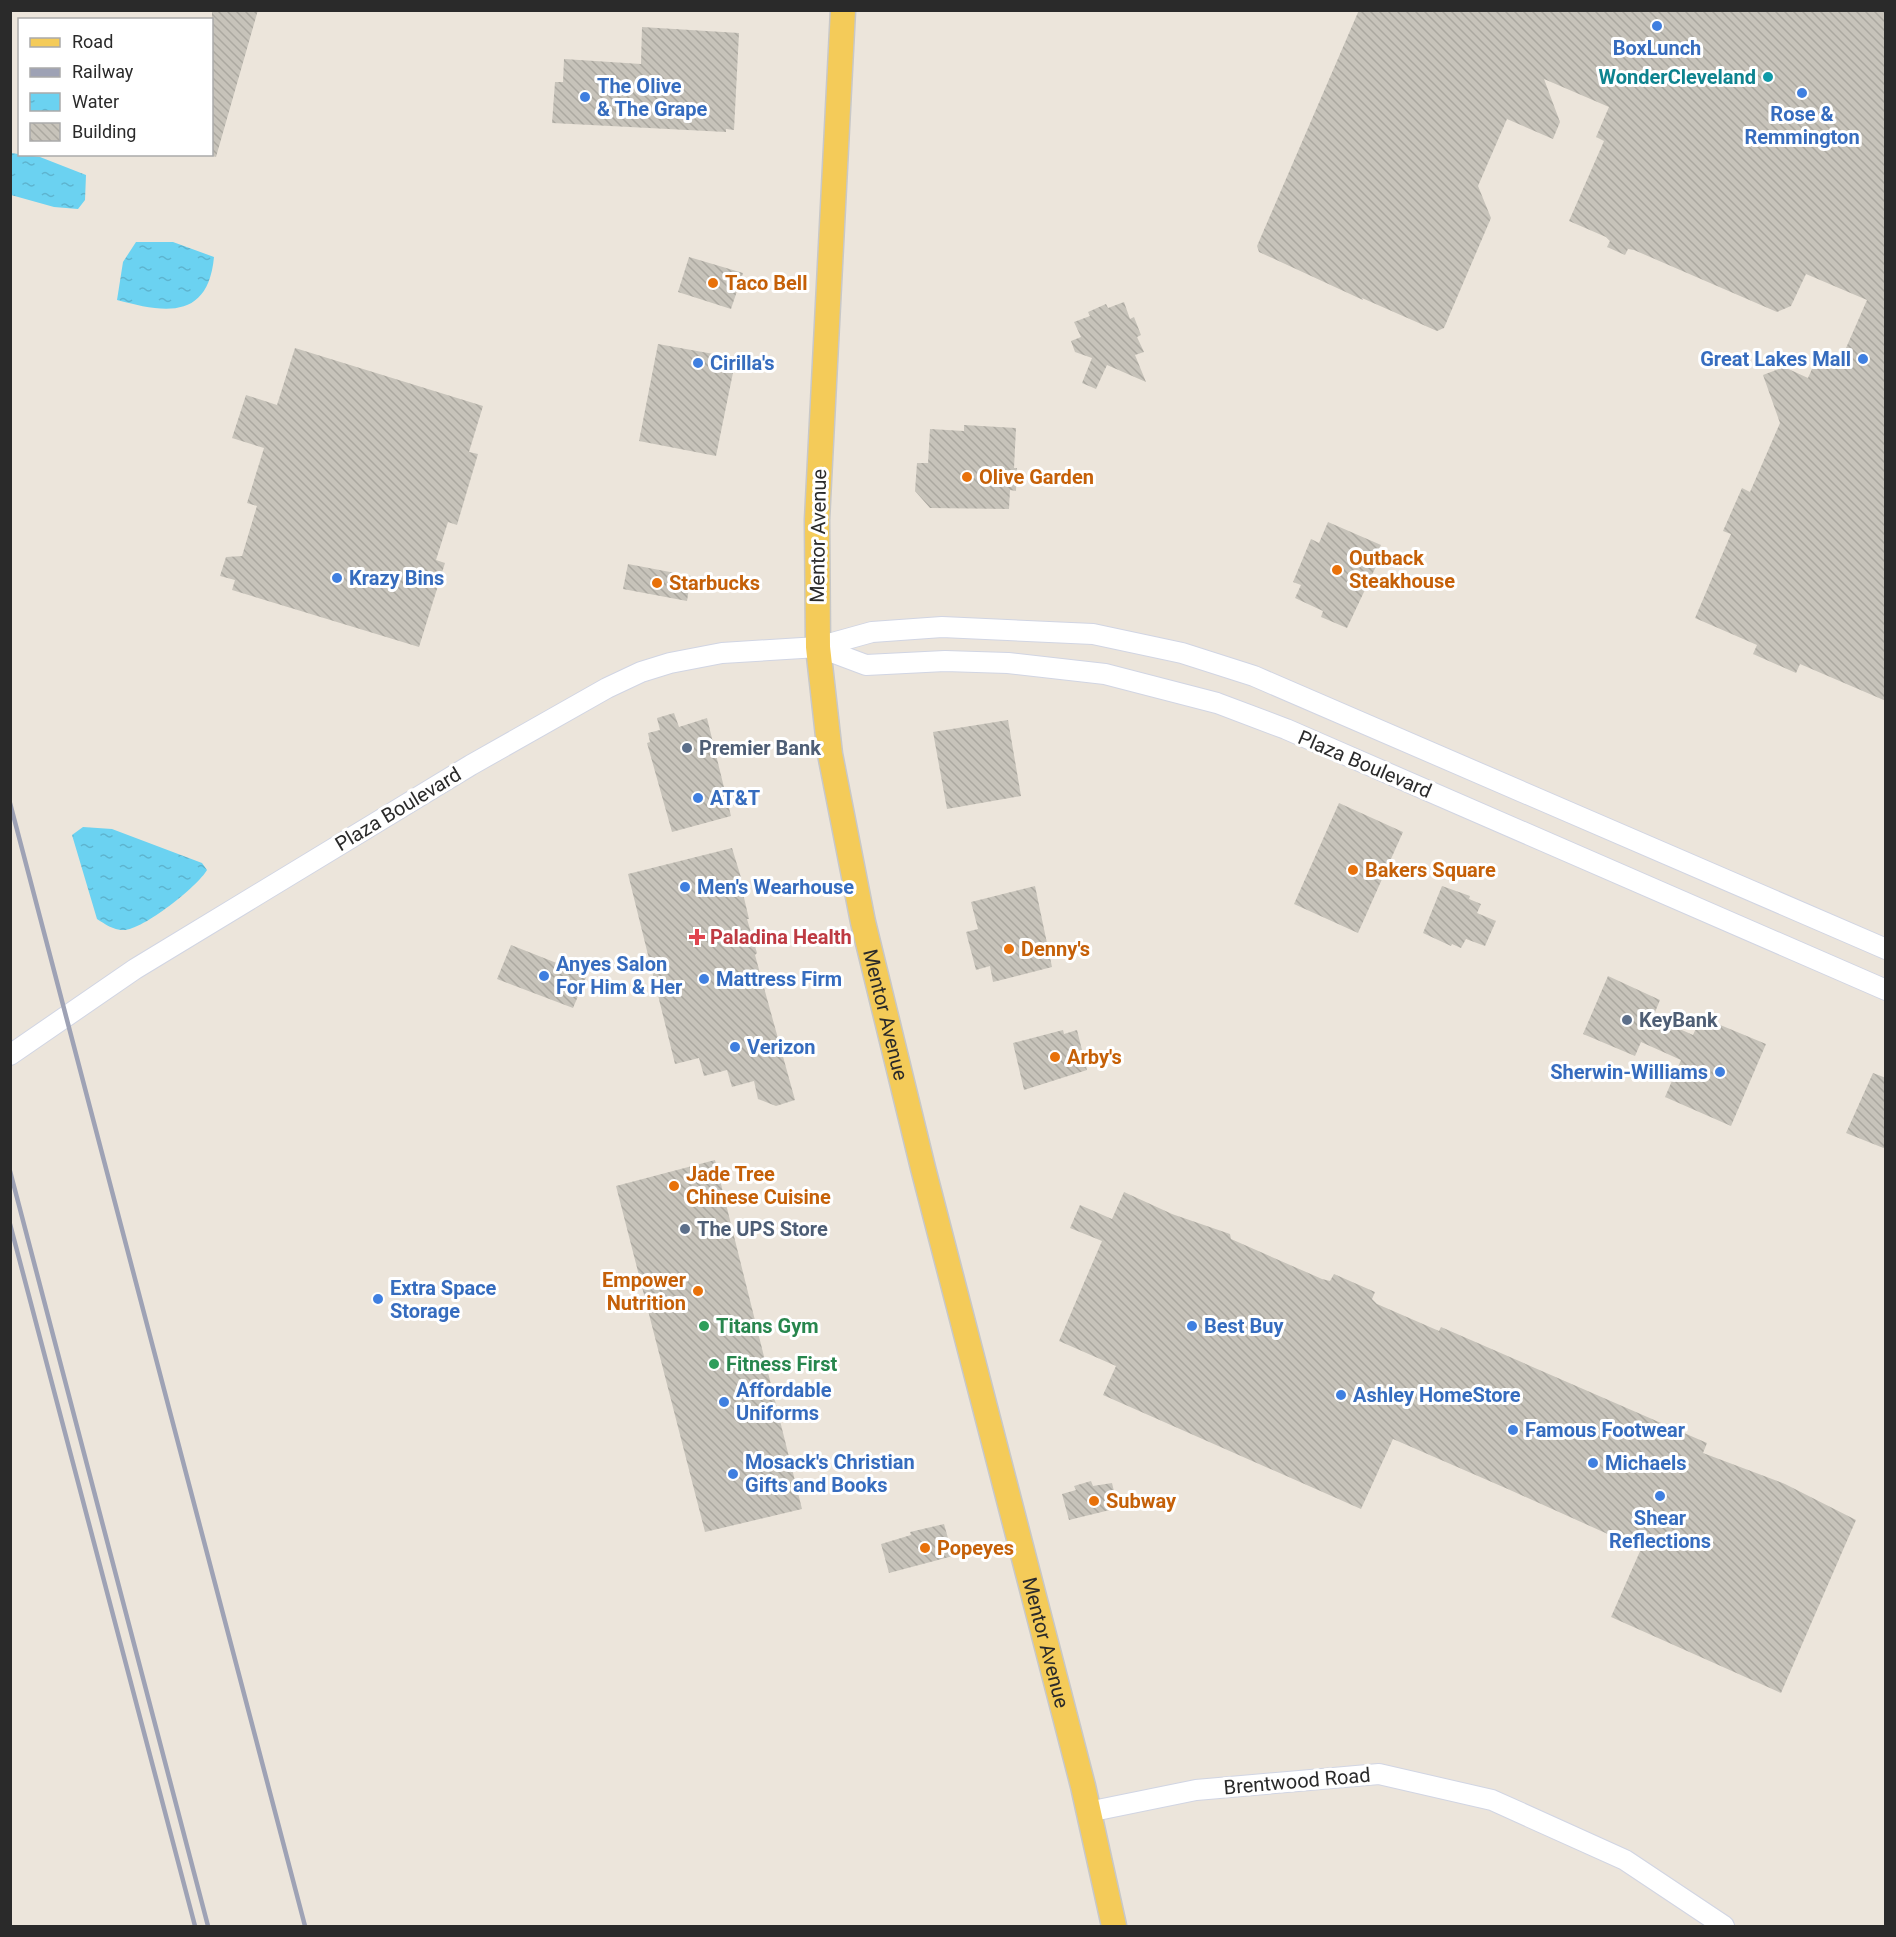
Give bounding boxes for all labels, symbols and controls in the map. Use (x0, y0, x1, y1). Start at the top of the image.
legend (18, 18, 213, 156)
marker: BoxLunch (1650, 19, 1664, 33)
text: Road (72, 31, 113, 52)
place label: BoxLunch (1613, 36, 1701, 60)
text: Railway (72, 61, 134, 82)
place label: WonderCleveland (1599, 65, 1756, 89)
marker: WonderCleveland (1761, 70, 1775, 84)
place label: The Olive & The Grape (597, 74, 708, 121)
marker: Rose & Remmington (1795, 86, 1809, 100)
marker: The Olive & The Grape (578, 90, 592, 104)
text: Water (72, 91, 119, 112)
place label: Rose & Remmington (1744, 102, 1860, 149)
text: Building (72, 121, 136, 142)
place label: Taco Bell (725, 271, 807, 295)
marker: Taco Bell (706, 276, 720, 290)
place label: Great Lakes Mall (1700, 347, 1851, 371)
place label: Cirilla's (710, 351, 775, 375)
marker: Great Lakes Mall (1856, 352, 1870, 366)
marker: Cirilla's (691, 356, 705, 370)
place label: Olive Garden (979, 465, 1094, 489)
street label: Mentor Avenue (805, 469, 831, 603)
marker: Olive Garden (960, 470, 974, 484)
place label: Outback Steakhouse (1349, 546, 1455, 593)
marker: Outback Steakhouse (1330, 563, 1344, 577)
place label: Krazy Bins (349, 566, 444, 590)
marker: Krazy Bins (330, 571, 344, 585)
place label: Starbucks (669, 571, 760, 595)
marker: Starbucks (650, 576, 664, 590)
street label: Plaza Boulevard (1295, 725, 1435, 803)
place label: Premier Bank (699, 736, 821, 760)
marker: Premier Bank (680, 741, 694, 755)
street label: Plaza Boulevard (331, 762, 465, 856)
place label: AT&T (710, 786, 760, 810)
marker: AT&T (691, 791, 705, 805)
place label: Bakers Square (1365, 858, 1496, 882)
marker: Bakers Square (1346, 863, 1360, 877)
place label: Men's Wearhouse (697, 875, 854, 899)
marker: Men's Wearhouse (678, 880, 692, 894)
place label: Paladina Health (710, 925, 852, 949)
marker: Paladina Health (688, 928, 706, 946)
place label: Denny's (1021, 937, 1090, 961)
marker: Denny's (1002, 942, 1016, 956)
street label: Mentor Avenue (858, 947, 913, 1083)
place label: Anyes Salon For Him & Her (556, 952, 683, 999)
place label: Mattress Firm (716, 967, 842, 991)
marker: Anyes Salon For Him & Her (537, 969, 551, 983)
marker: Mattress Firm (697, 972, 711, 986)
place label: KeyBank (1639, 1008, 1718, 1032)
marker: KeyBank (1620, 1013, 1634, 1027)
place label: Verizon (747, 1035, 816, 1059)
marker: Verizon (728, 1040, 742, 1054)
place label: Arby's (1067, 1045, 1122, 1069)
marker: Arby's (1048, 1050, 1062, 1064)
place label: Sherwin-Williams (1550, 1060, 1708, 1084)
marker: Sherwin-Williams (1713, 1065, 1727, 1079)
place label: Jade Tree Chinese Cuisine (686, 1162, 831, 1209)
marker: Jade Tree Chinese Cuisine (667, 1179, 681, 1193)
place label: The UPS Store (697, 1217, 828, 1241)
marker: The UPS Store (678, 1222, 692, 1236)
place label: Empower Nutrition (602, 1268, 687, 1315)
place label: Extra Space Storage (390, 1276, 497, 1323)
marker: Empower Nutrition (691, 1284, 705, 1298)
marker: Extra Space Storage (371, 1292, 385, 1306)
place label: Titans Gym (716, 1314, 819, 1338)
place label: Best Buy (1204, 1314, 1285, 1338)
marker: Titans Gym (697, 1319, 711, 1333)
marker: Best Buy (1185, 1319, 1199, 1333)
place label: Fitness First (726, 1352, 837, 1376)
marker: Fitness First (707, 1357, 721, 1371)
place label: Affordable Uniforms (736, 1378, 832, 1425)
place label: Ashley HomeStore (1353, 1383, 1521, 1407)
marker: Ashley HomeStore (1334, 1388, 1348, 1402)
marker: Affordable Uniforms (717, 1395, 731, 1409)
place label: Famous Footwear (1525, 1418, 1686, 1442)
marker: Famous Footwear (1506, 1423, 1520, 1437)
place label: Mosack's Christian Gifts and Books (745, 1450, 915, 1497)
place label: Michaels (1605, 1451, 1687, 1475)
marker: Michaels (1586, 1456, 1600, 1470)
marker: Mosack's Christian Gifts and Books (726, 1467, 740, 1481)
place label: Subway (1106, 1489, 1177, 1513)
marker: Shear Reflections (1653, 1489, 1667, 1503)
marker: Subway (1087, 1494, 1101, 1508)
place label: Shear Reflections (1609, 1506, 1711, 1553)
place label: Popeyes (937, 1536, 1014, 1560)
marker: Popeyes (918, 1541, 932, 1555)
street label: Mentor Avenue (1017, 1575, 1074, 1710)
street label: Brentwood Road (1223, 1763, 1371, 1799)

